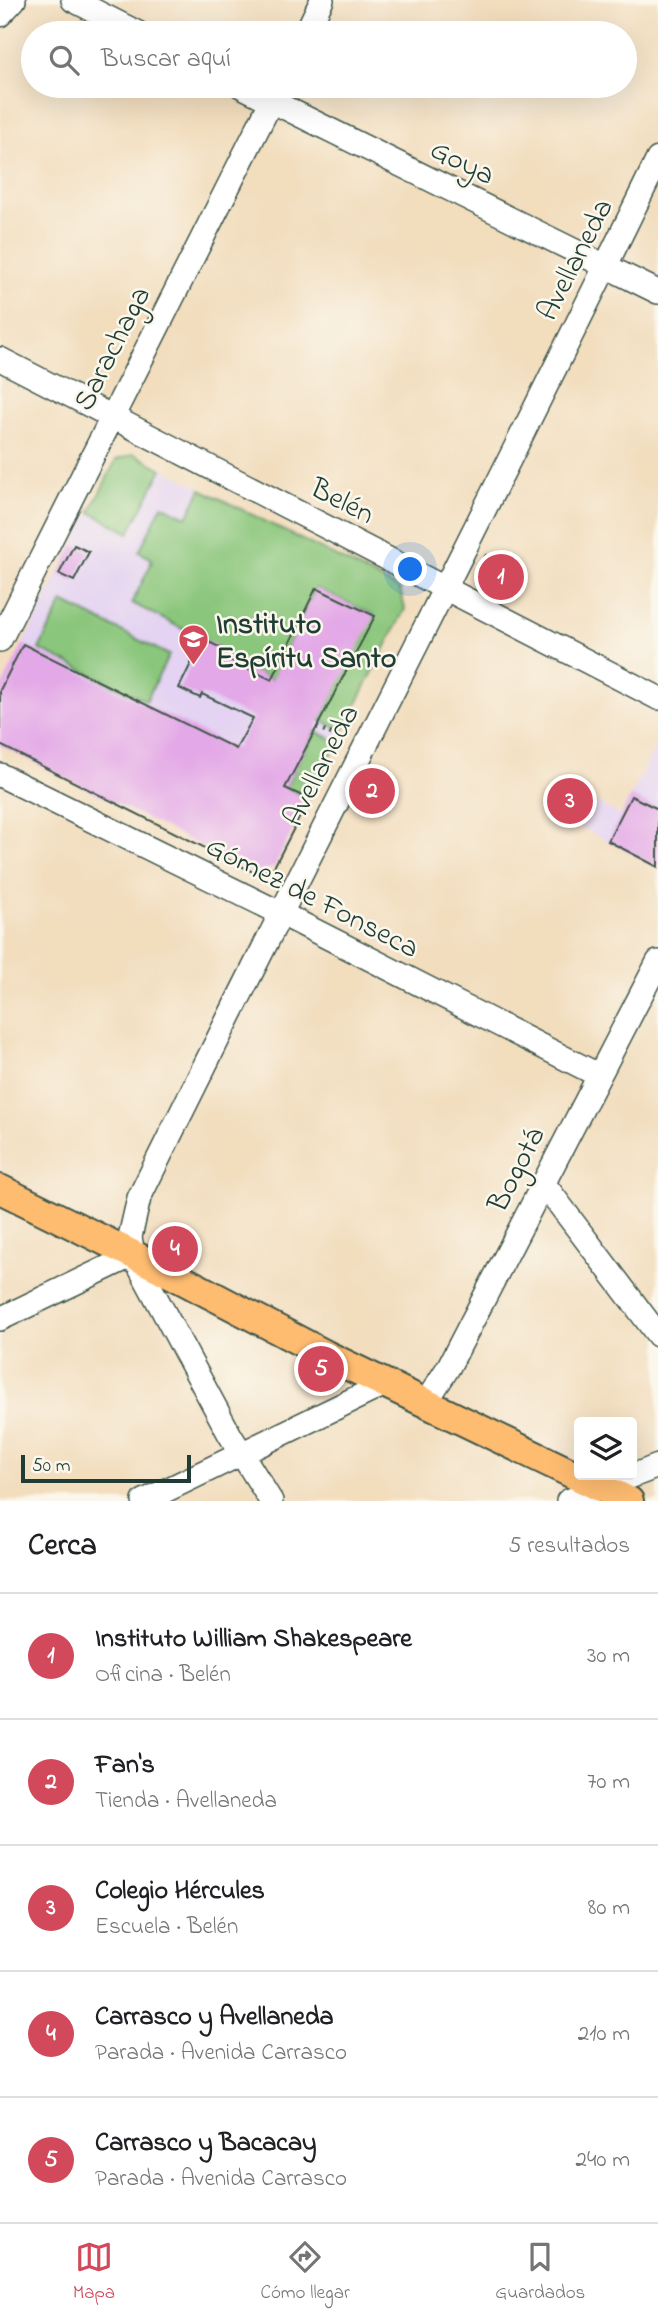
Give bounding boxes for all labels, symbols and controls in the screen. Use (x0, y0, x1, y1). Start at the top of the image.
search box (21, 21, 637, 98)
icon: search (45, 41, 83, 79)
text: Buscar aquí (101, 41, 231, 79)
street label: Goya (422, 129, 502, 198)
street label: Avellaneda (527, 192, 626, 329)
street label: Sarachaga (64, 279, 164, 419)
street label: Belén (301, 467, 381, 537)
pin: 1 (478, 551, 524, 603)
your location (393, 552, 427, 586)
place label: Instituto Espíritu Santo (216, 604, 396, 682)
school or university icon: Instituto Espíritu Santo (176, 623, 210, 667)
street label: Avellaneda (273, 698, 372, 835)
pin: 2 (349, 765, 395, 817)
pin: 3 (547, 775, 593, 827)
street label: Gómez de Fonseca (197, 826, 426, 971)
street label: Bogotá (477, 1120, 558, 1221)
pin: 4 (152, 1223, 198, 1275)
pin: 5 (298, 1343, 344, 1395)
map controls (574, 1417, 637, 1480)
button: layers (574, 1417, 637, 1480)
scale bar (21, 1452, 191, 1484)
text: 50 m (32, 1453, 71, 1480)
text: Cerca (28, 1525, 97, 1569)
text: 5 resultados (508, 1530, 630, 1563)
text: Instituto William Shakespeare (95, 1621, 412, 1659)
text: 1 (47, 1640, 55, 1673)
text: 30 m (587, 1640, 630, 1673)
text: Oficina · Belén (95, 1659, 231, 1692)
text: Fan's (95, 1747, 155, 1785)
text: 2 (45, 1766, 57, 1799)
text: 70 m (587, 1766, 630, 1799)
text: Tienda · Avellaneda (95, 1785, 277, 1818)
text: Colegio Hércules (95, 1873, 265, 1911)
text: 3 (46, 1892, 56, 1925)
text: 80 m (588, 1892, 630, 1925)
text: Escuela · Belén (95, 1911, 238, 1944)
text: Carrasco y Avellaneda (95, 1999, 334, 2037)
text: 4 (46, 2018, 56, 2051)
text: 210 m (578, 2018, 630, 2051)
text: Parada · Avenida Carrasco (95, 2037, 347, 2070)
text: Carrasco y Bacacay (95, 2125, 316, 2163)
text: 5 (44, 2144, 58, 2177)
text: 240 m (576, 2144, 630, 2177)
text: Parada · Avenida Carrasco (95, 2163, 347, 2196)
tab: Mapa (73, 2238, 115, 2307)
tab: Cómo llegar (261, 2238, 350, 2307)
tab: Guardados (495, 2238, 585, 2307)

